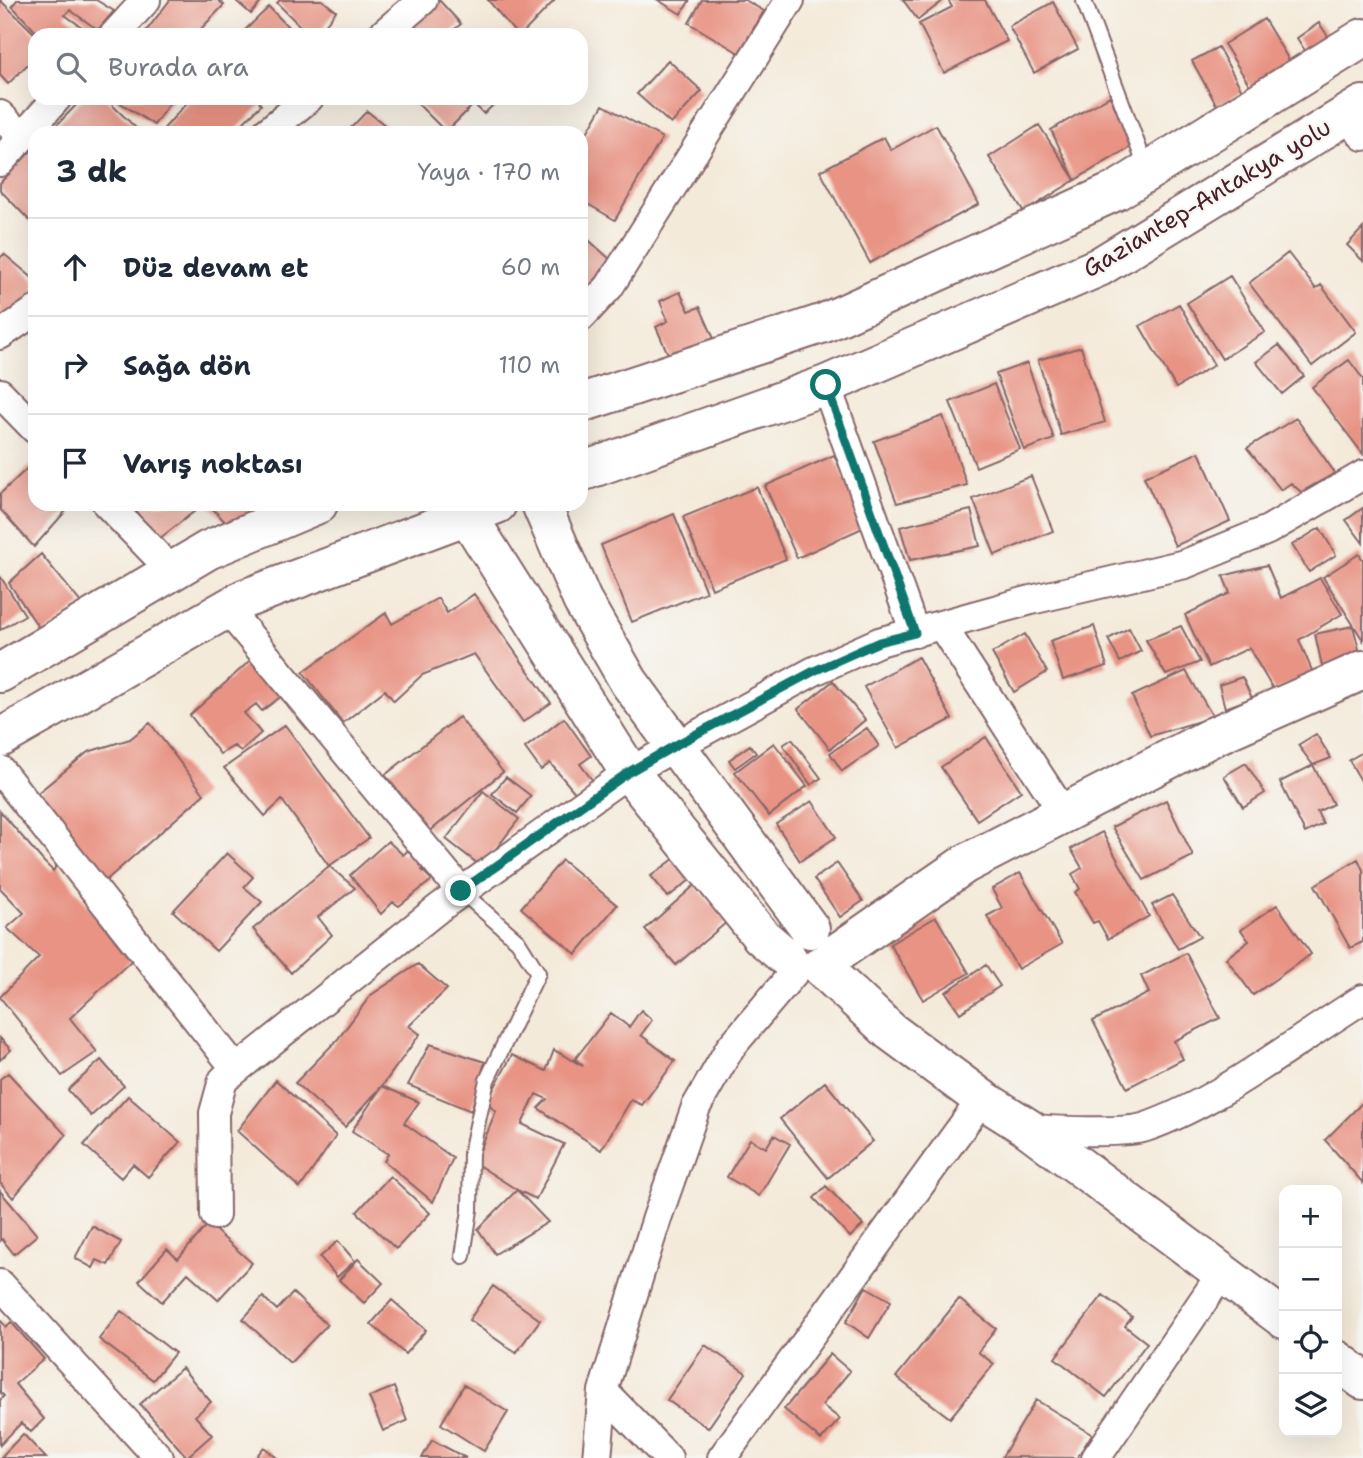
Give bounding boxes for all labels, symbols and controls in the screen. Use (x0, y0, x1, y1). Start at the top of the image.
search box (28, 28, 588, 105)
icon: search (52, 48, 90, 86)
text: Burada ara (108, 49, 249, 84)
street label: Gaziantep-Antakya yolu (1077, 111, 1337, 285)
text: 3 dk (56, 151, 127, 192)
text: Yaya · 170 m (418, 157, 560, 187)
icon: ahead (56, 248, 94, 286)
text: Düz devam et (123, 250, 308, 285)
text: 60 m (501, 252, 560, 282)
icon: right (56, 346, 94, 384)
text: Sağa dön (123, 348, 251, 383)
text: 110 m (498, 350, 560, 380)
route start (810, 369, 841, 400)
icon: arrive (56, 444, 94, 482)
text: Varış noktası (123, 446, 303, 481)
route end (445, 875, 476, 906)
map controls (1279, 1185, 1342, 1437)
button: + (1279, 1185, 1342, 1248)
button: − (1279, 1248, 1342, 1311)
button: locate (1279, 1311, 1342, 1374)
button: layers (1279, 1374, 1342, 1437)

